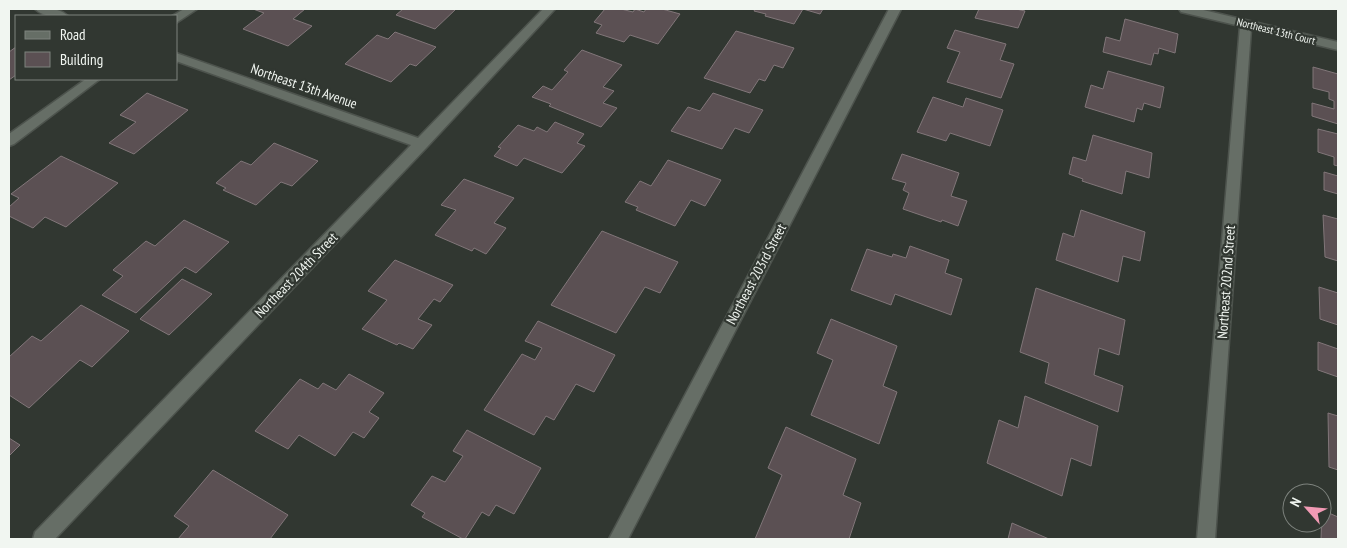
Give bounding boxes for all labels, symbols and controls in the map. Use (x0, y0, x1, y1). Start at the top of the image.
street label: Northeast 13th Court (1235, 14, 1317, 48)
legend (15, 15, 178, 80)
text: Road (60, 25, 86, 44)
text: Building (60, 50, 103, 69)
street label: Northeast 13th Avenue (248, 59, 360, 113)
street label: Northeast 203rd Street (722, 220, 790, 327)
street label: Northeast 202nd Street (1213, 224, 1239, 339)
street label: Northeast 204th Street (251, 229, 341, 321)
north arrow (1282, 483, 1332, 533)
text: N (1286, 495, 1305, 510)

